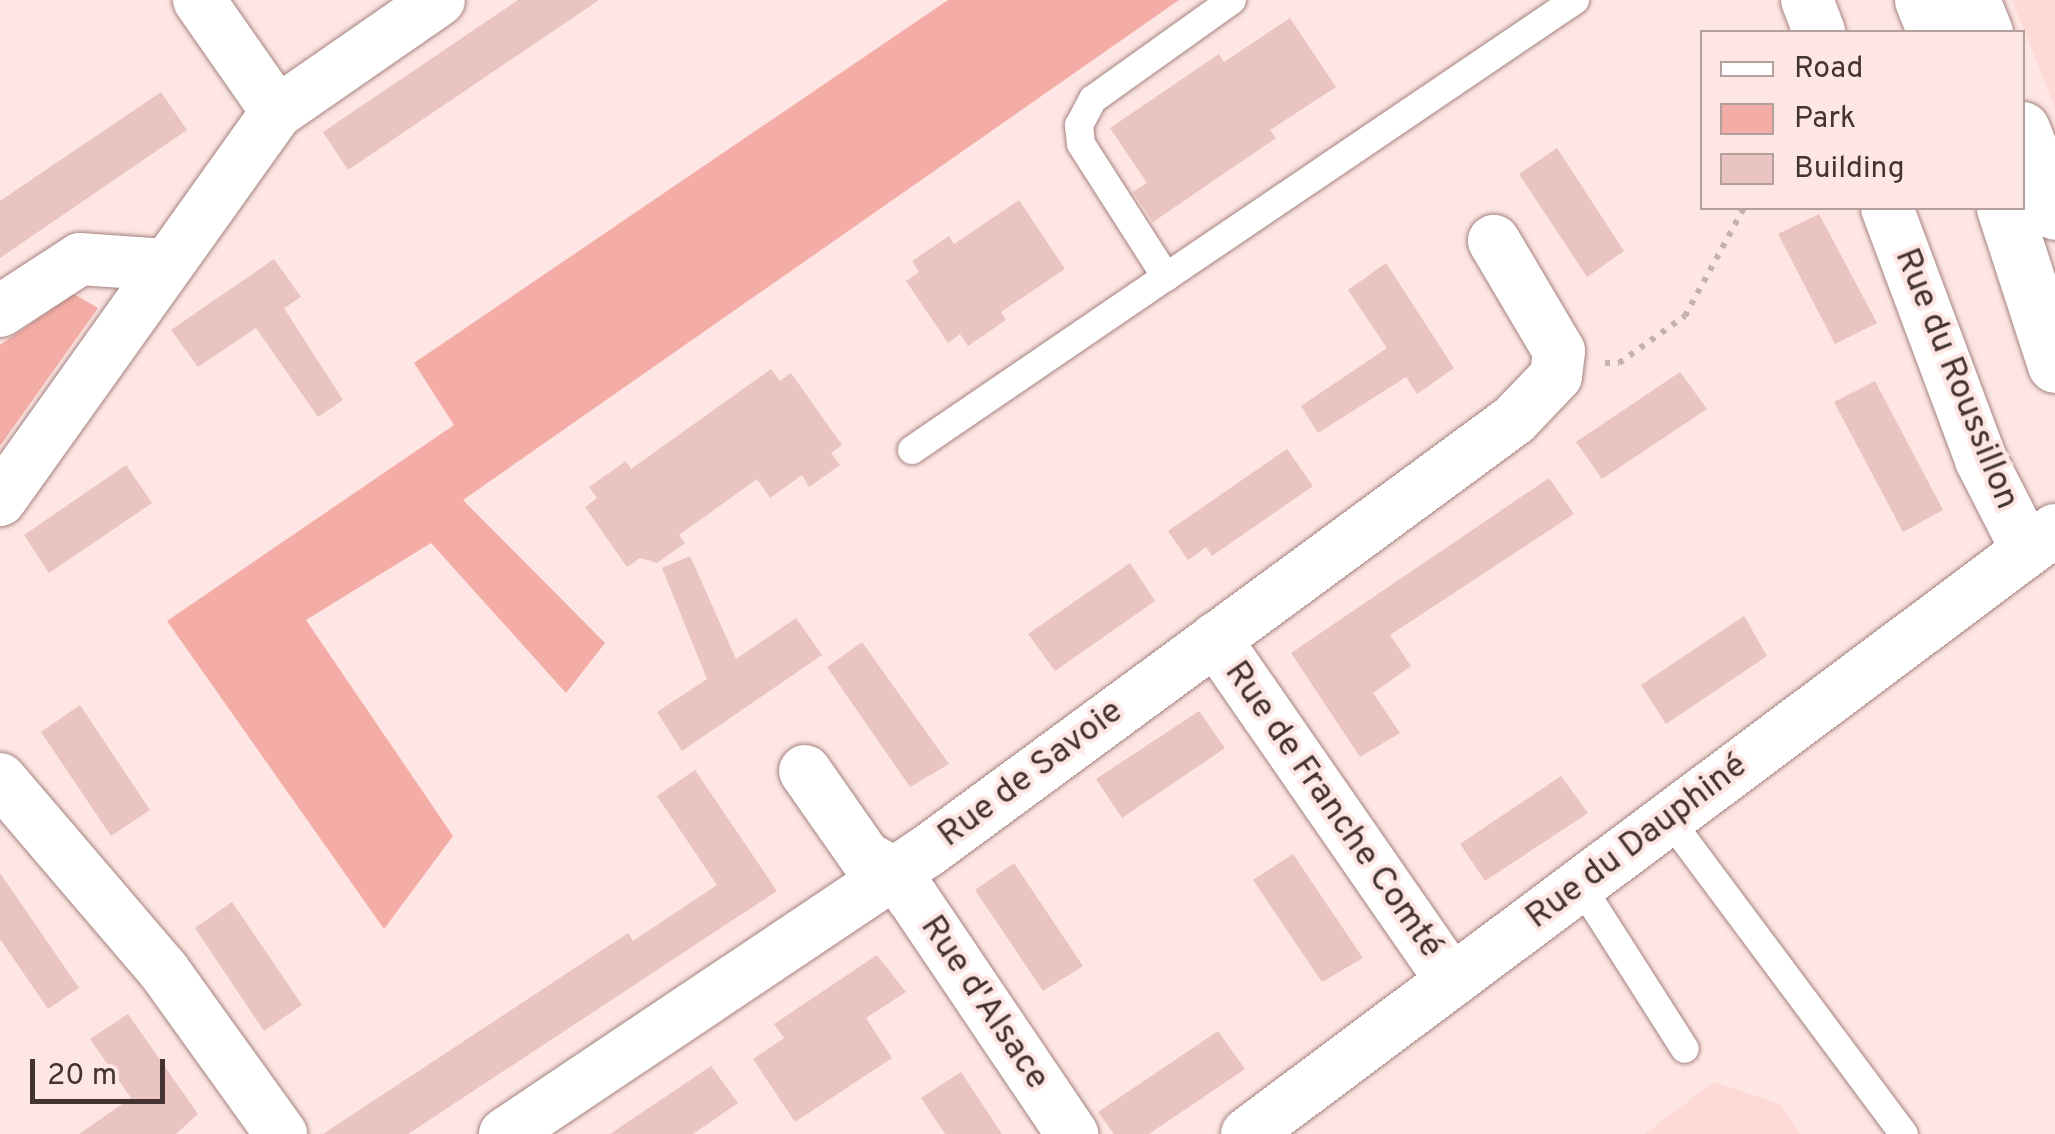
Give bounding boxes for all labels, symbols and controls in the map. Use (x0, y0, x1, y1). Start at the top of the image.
legend (1700, 30, 2025, 210)
text: Road (1794, 51, 1863, 88)
text: Park (1794, 101, 1856, 138)
text: Building (1794, 151, 1905, 188)
street label: Rue du Roussillon (1885, 242, 2027, 516)
street label: Rue de Franche Comté (1215, 653, 1451, 967)
street label: Rue de Savoie (930, 691, 1132, 857)
street label: Rue du Dauphiné (1518, 745, 1756, 939)
street label: Rue d'Alsace (910, 908, 1058, 1098)
scale bar (35, 1039, 170, 1101)
text: 20 m (47, 1058, 117, 1095)

